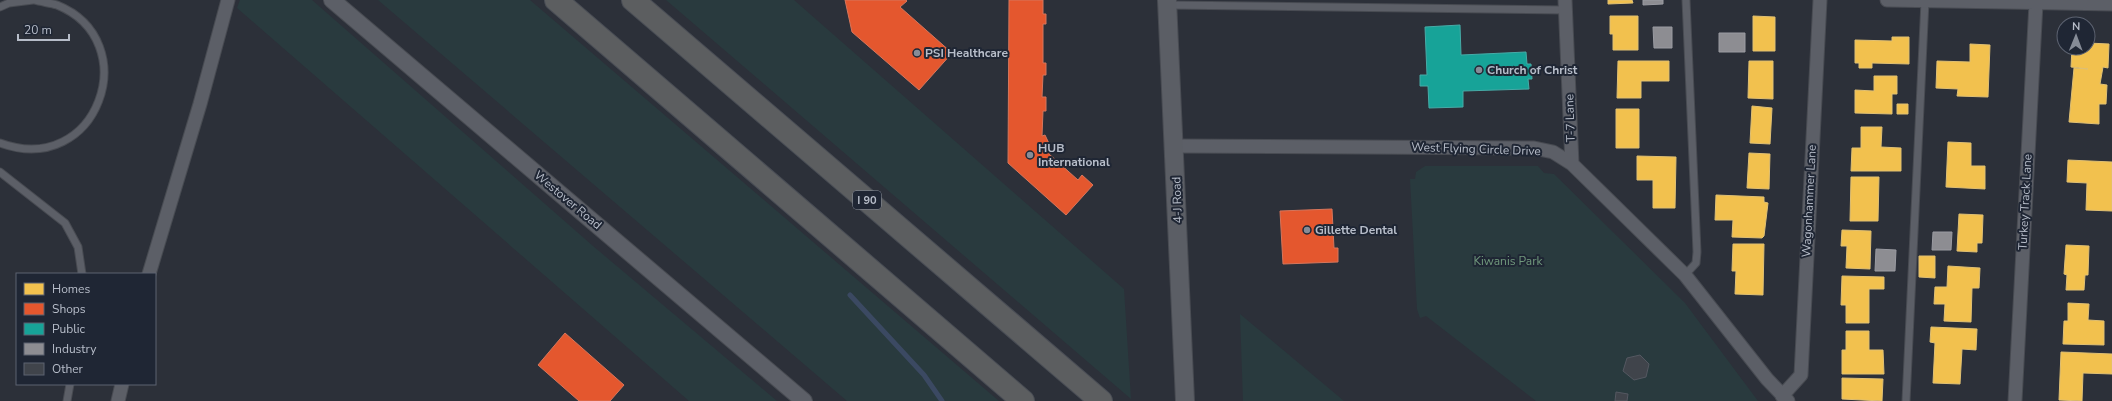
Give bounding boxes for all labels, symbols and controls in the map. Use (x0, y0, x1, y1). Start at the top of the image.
scale bar (18, 16, 69, 42)
north arrow (2056, 16, 2096, 56)
text: N (2072, 19, 2080, 34)
text: 20 m (24, 22, 52, 38)
place label: PSI Healthcare (925, 45, 1008, 61)
marker: PSI Healthcare (912, 48, 922, 58)
place label: Church of Christ (1487, 62, 1578, 78)
marker: Church of Christ (1474, 65, 1484, 75)
street label: T-7 Lane (1561, 94, 1579, 142)
street label: West Flying Circle Drive (1411, 139, 1541, 159)
place label: HUB International (1038, 140, 1110, 170)
street label: Wagonhammer Lane (1798, 144, 1820, 258)
marker: HUB International (1025, 150, 1035, 160)
street label: Turkey Track Lane (2014, 153, 2036, 251)
street label: Westover Road (531, 167, 605, 233)
street label: 4-J Road (1168, 176, 1186, 224)
road number: I 90 (853, 191, 881, 209)
place label: Gillette Dental (1315, 222, 1397, 238)
marker: Gillette Dental (1302, 225, 1312, 235)
park label: Kiwanis Park (1473, 253, 1544, 269)
legend (16, 273, 156, 385)
text: Homes (52, 281, 90, 297)
text: Shops (52, 301, 86, 317)
text: Public (52, 321, 86, 337)
text: Industry (52, 341, 97, 357)
text: Other (52, 361, 84, 377)

